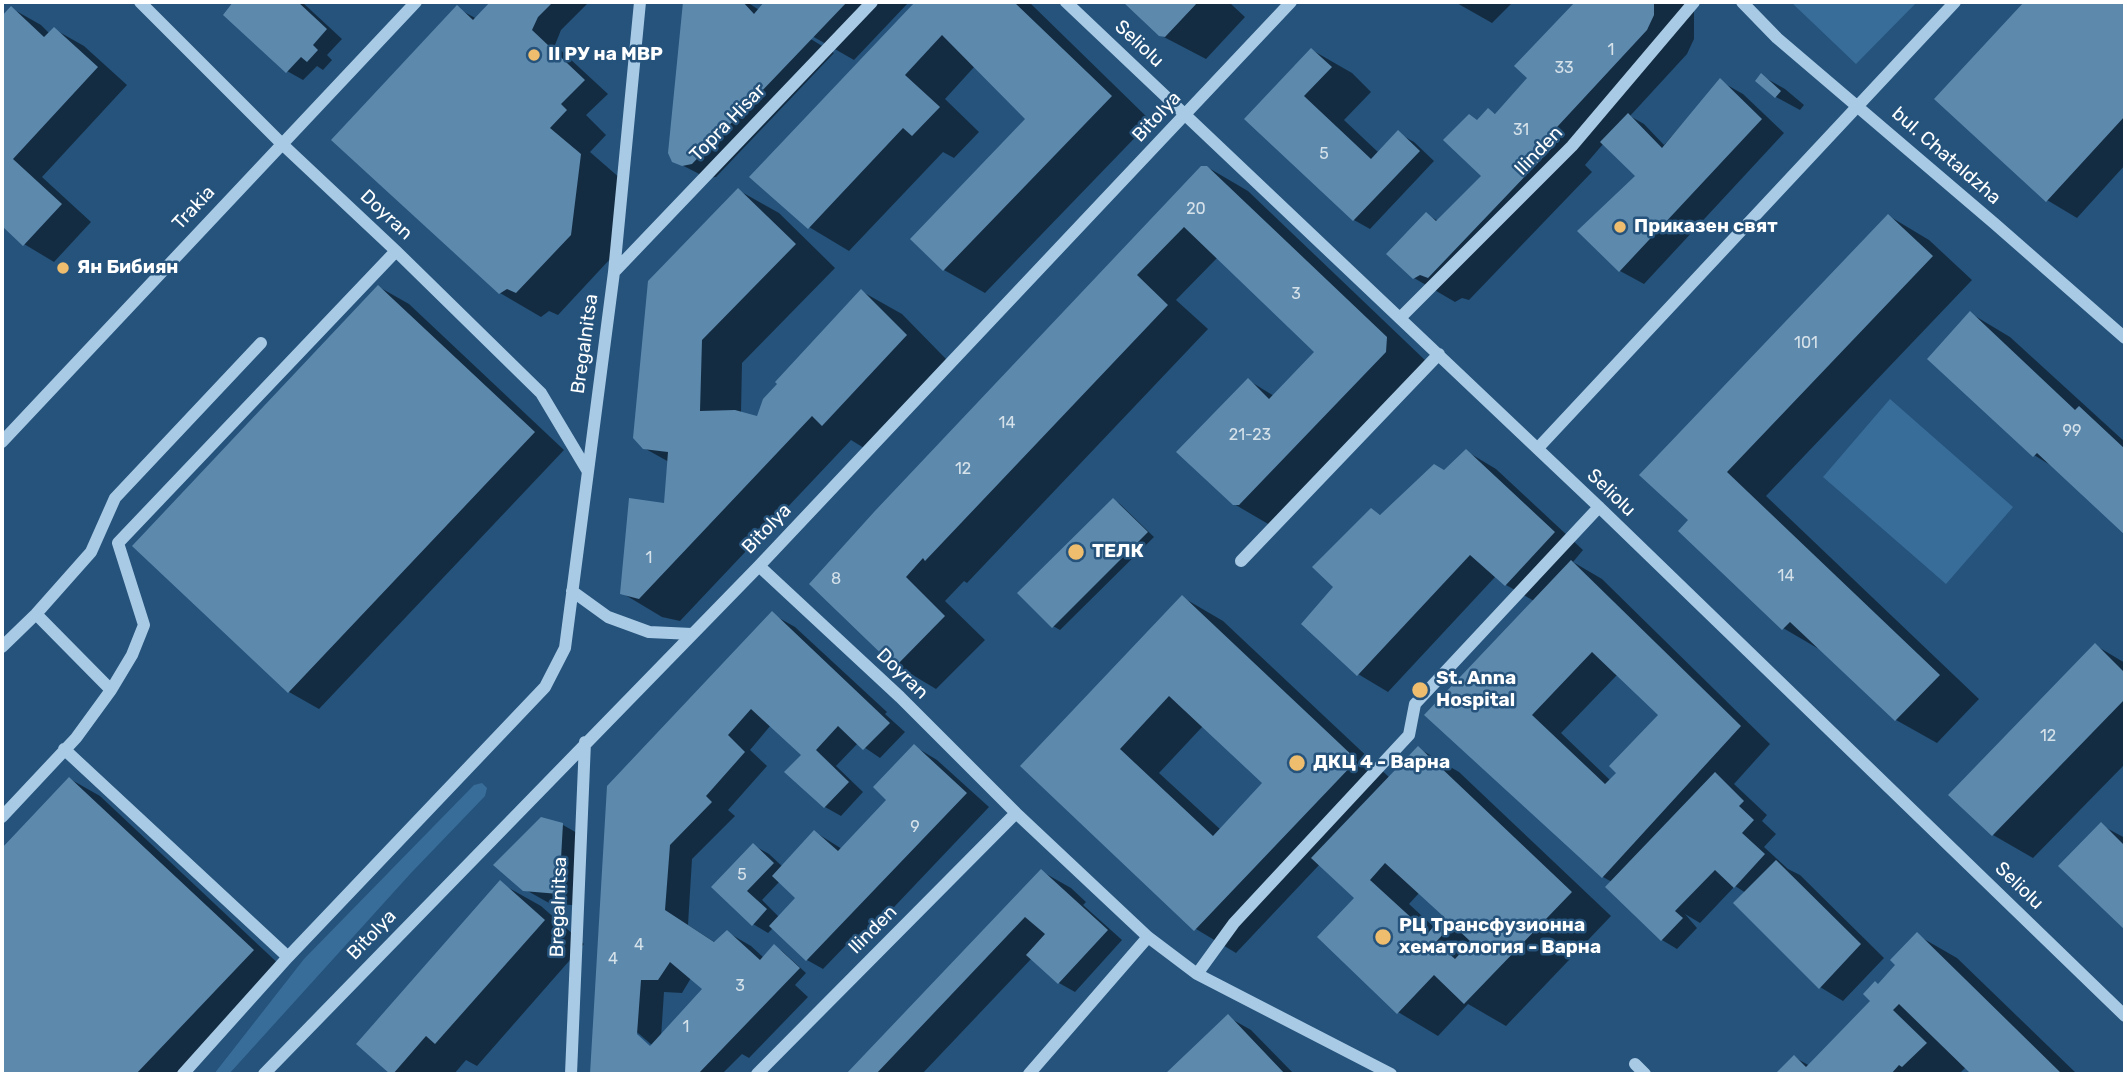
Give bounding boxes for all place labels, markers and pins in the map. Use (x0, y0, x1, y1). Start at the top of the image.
place label: II РУ на МВР (548, 44, 663, 66)
marker: II РУ на МВР (526, 47, 542, 63)
place label: Приказен свят (1634, 216, 1778, 238)
marker: Приказен свят (1612, 219, 1628, 235)
place label: Ян Бибиян (77, 257, 178, 279)
marker: Ян Бибиян (55, 260, 71, 276)
place label: ТЕЛК (1092, 541, 1144, 563)
marker: ТЕЛК (1066, 542, 1086, 562)
place label: St. Anna Hospital (1436, 668, 1516, 712)
marker: St. Anna Hospital (1410, 680, 1430, 700)
place label: ДКЦ 4 - Варна (1313, 752, 1450, 774)
marker: ДКЦ 4 - Варна (1287, 753, 1307, 773)
place label: РЦ Трансфузионна хематология - Варна (1399, 915, 1601, 959)
marker: РЦ Трансфузионна хематология - Варна (1373, 927, 1393, 947)

